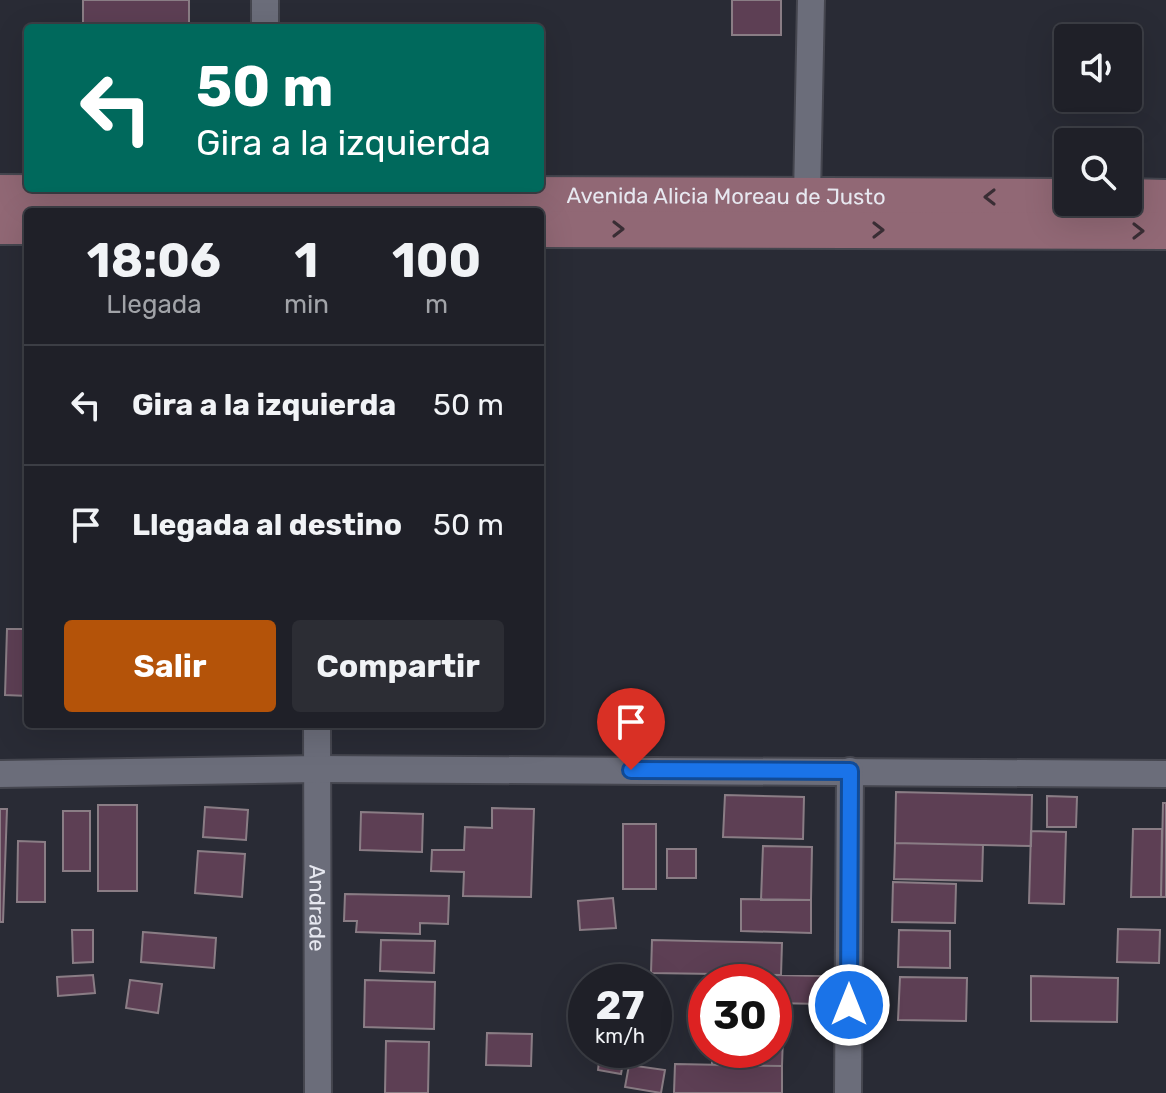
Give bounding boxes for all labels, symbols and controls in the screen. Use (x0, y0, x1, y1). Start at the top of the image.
map controls (1054, 24, 1142, 216)
button: sound (1054, 24, 1142, 112)
text: 50 m (196, 54, 333, 120)
icon: left (64, 56, 168, 160)
text: Gira a la izquierda (196, 121, 491, 164)
button: search (1054, 128, 1142, 216)
street label: Avenida Alicia Moreau de Justo (566, 182, 886, 210)
one-way arrow (983, 188, 996, 206)
one-way arrow (612, 220, 625, 238)
one-way arrow (872, 221, 885, 239)
one-way arrow (1132, 222, 1145, 240)
text: 18:06 (87, 232, 221, 289)
text: 1 (295, 232, 318, 289)
text: 100 (392, 232, 481, 289)
text: Llegada (106, 289, 202, 320)
text: min (284, 289, 329, 320)
text: m (425, 289, 448, 320)
icon: left (64, 383, 108, 427)
text: Gira a la izquierda (132, 387, 396, 423)
text: 50 m (433, 387, 504, 423)
icon: arrive (64, 503, 108, 547)
text: Llegada al destino (132, 507, 402, 543)
text: 50 m (433, 507, 504, 543)
button: Salir (64, 620, 276, 712)
button: Compartir (292, 620, 504, 712)
pin (597, 688, 665, 770)
icon: arrive (609, 700, 653, 744)
street label: Andrade (303, 864, 331, 952)
position arrow (807, 963, 891, 1047)
speed limit sign: 30 (688, 964, 792, 1068)
text: 27 (596, 982, 644, 1029)
text: km/h (595, 1024, 645, 1048)

